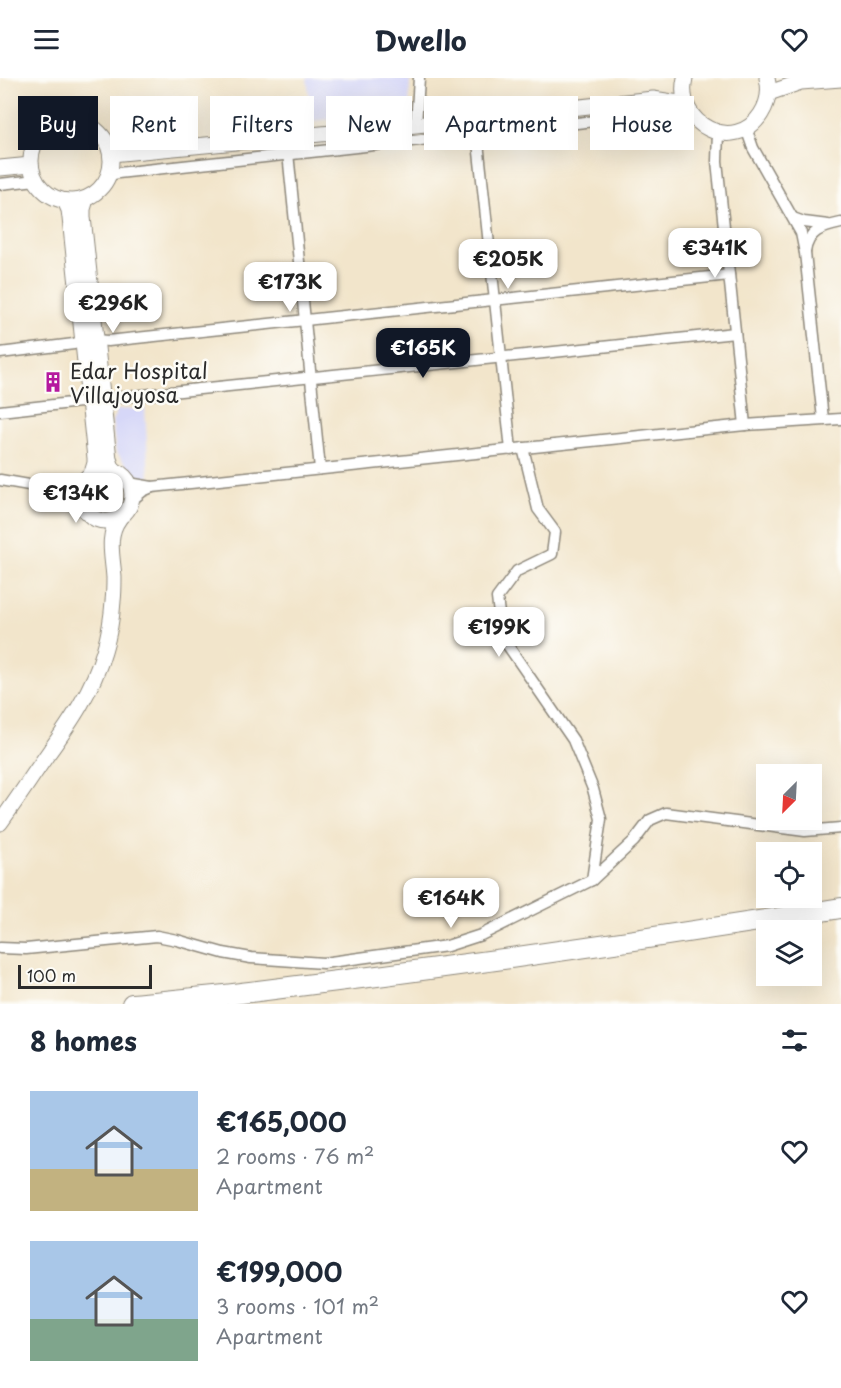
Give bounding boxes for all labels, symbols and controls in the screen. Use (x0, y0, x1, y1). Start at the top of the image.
text: Dwello (374, 19, 467, 60)
icon: menu (30, 23, 63, 56)
icon: heart (778, 23, 811, 56)
chip: Buy (18, 96, 98, 150)
chip: Rent (110, 96, 198, 150)
chip: Filters (210, 96, 314, 150)
chip: New (326, 96, 412, 150)
chip: Apartment (424, 96, 578, 150)
chip: House (590, 96, 694, 150)
pin: €341K (673, 228, 757, 279)
text: €341K (682, 232, 748, 262)
pin: €205K (466, 239, 550, 290)
text: €205K (473, 243, 543, 273)
pin: €173K (248, 262, 332, 313)
text: €173K (258, 266, 322, 296)
pin: €296K (71, 283, 155, 334)
text: €296K (78, 287, 148, 317)
pin: €165K (381, 328, 465, 379)
text: €165K (390, 332, 456, 362)
place label: Edar Hospital Villajoyosa (70, 354, 208, 410)
building icon: Edar Hospital Villajoyosa (41, 370, 65, 394)
pin: €134K (34, 473, 118, 524)
text: €134K (43, 477, 109, 507)
pin: €199K (457, 607, 541, 658)
text: €199K (467, 611, 531, 641)
north arrow (756, 764, 822, 830)
map controls (756, 764, 822, 986)
button: locate (756, 842, 822, 908)
pin: €164K (409, 878, 493, 929)
text: €164K (417, 882, 485, 912)
button: layers (756, 920, 822, 986)
scale bar (18, 962, 152, 990)
text: 100 m (27, 963, 76, 987)
text: 8 homes (30, 1021, 137, 1060)
icon: filters (778, 1024, 811, 1057)
text: €165,000 (216, 1102, 347, 1141)
icon: home (78, 1115, 150, 1187)
icon: heart (778, 1135, 811, 1168)
text: 2 rooms · 76 m² (216, 1141, 374, 1171)
text: Apartment (216, 1171, 323, 1201)
text: €199,000 (216, 1252, 342, 1291)
icon: home (78, 1265, 150, 1337)
icon: heart (778, 1285, 811, 1318)
text: 3 rooms · 101 m² (216, 1291, 379, 1321)
text: Apartment (216, 1321, 323, 1351)

